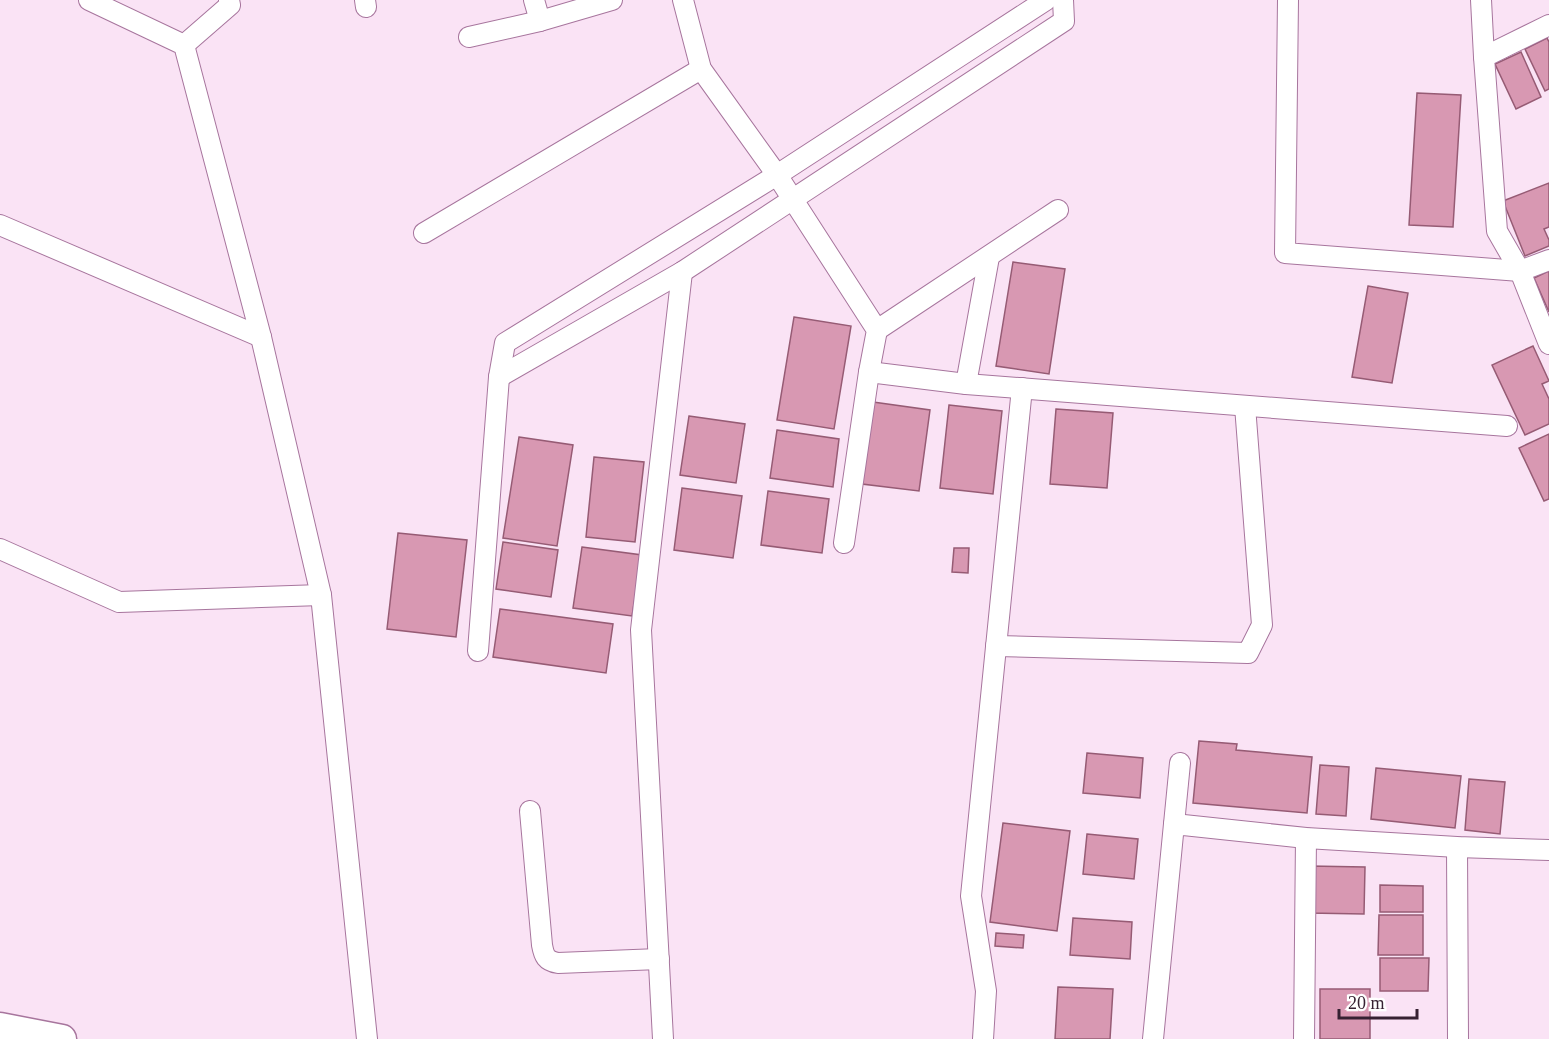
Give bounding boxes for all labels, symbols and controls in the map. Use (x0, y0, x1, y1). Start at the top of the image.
scale bar (1339, 982, 1417, 1020)
text: 20 m (1348, 993, 1385, 1013)

